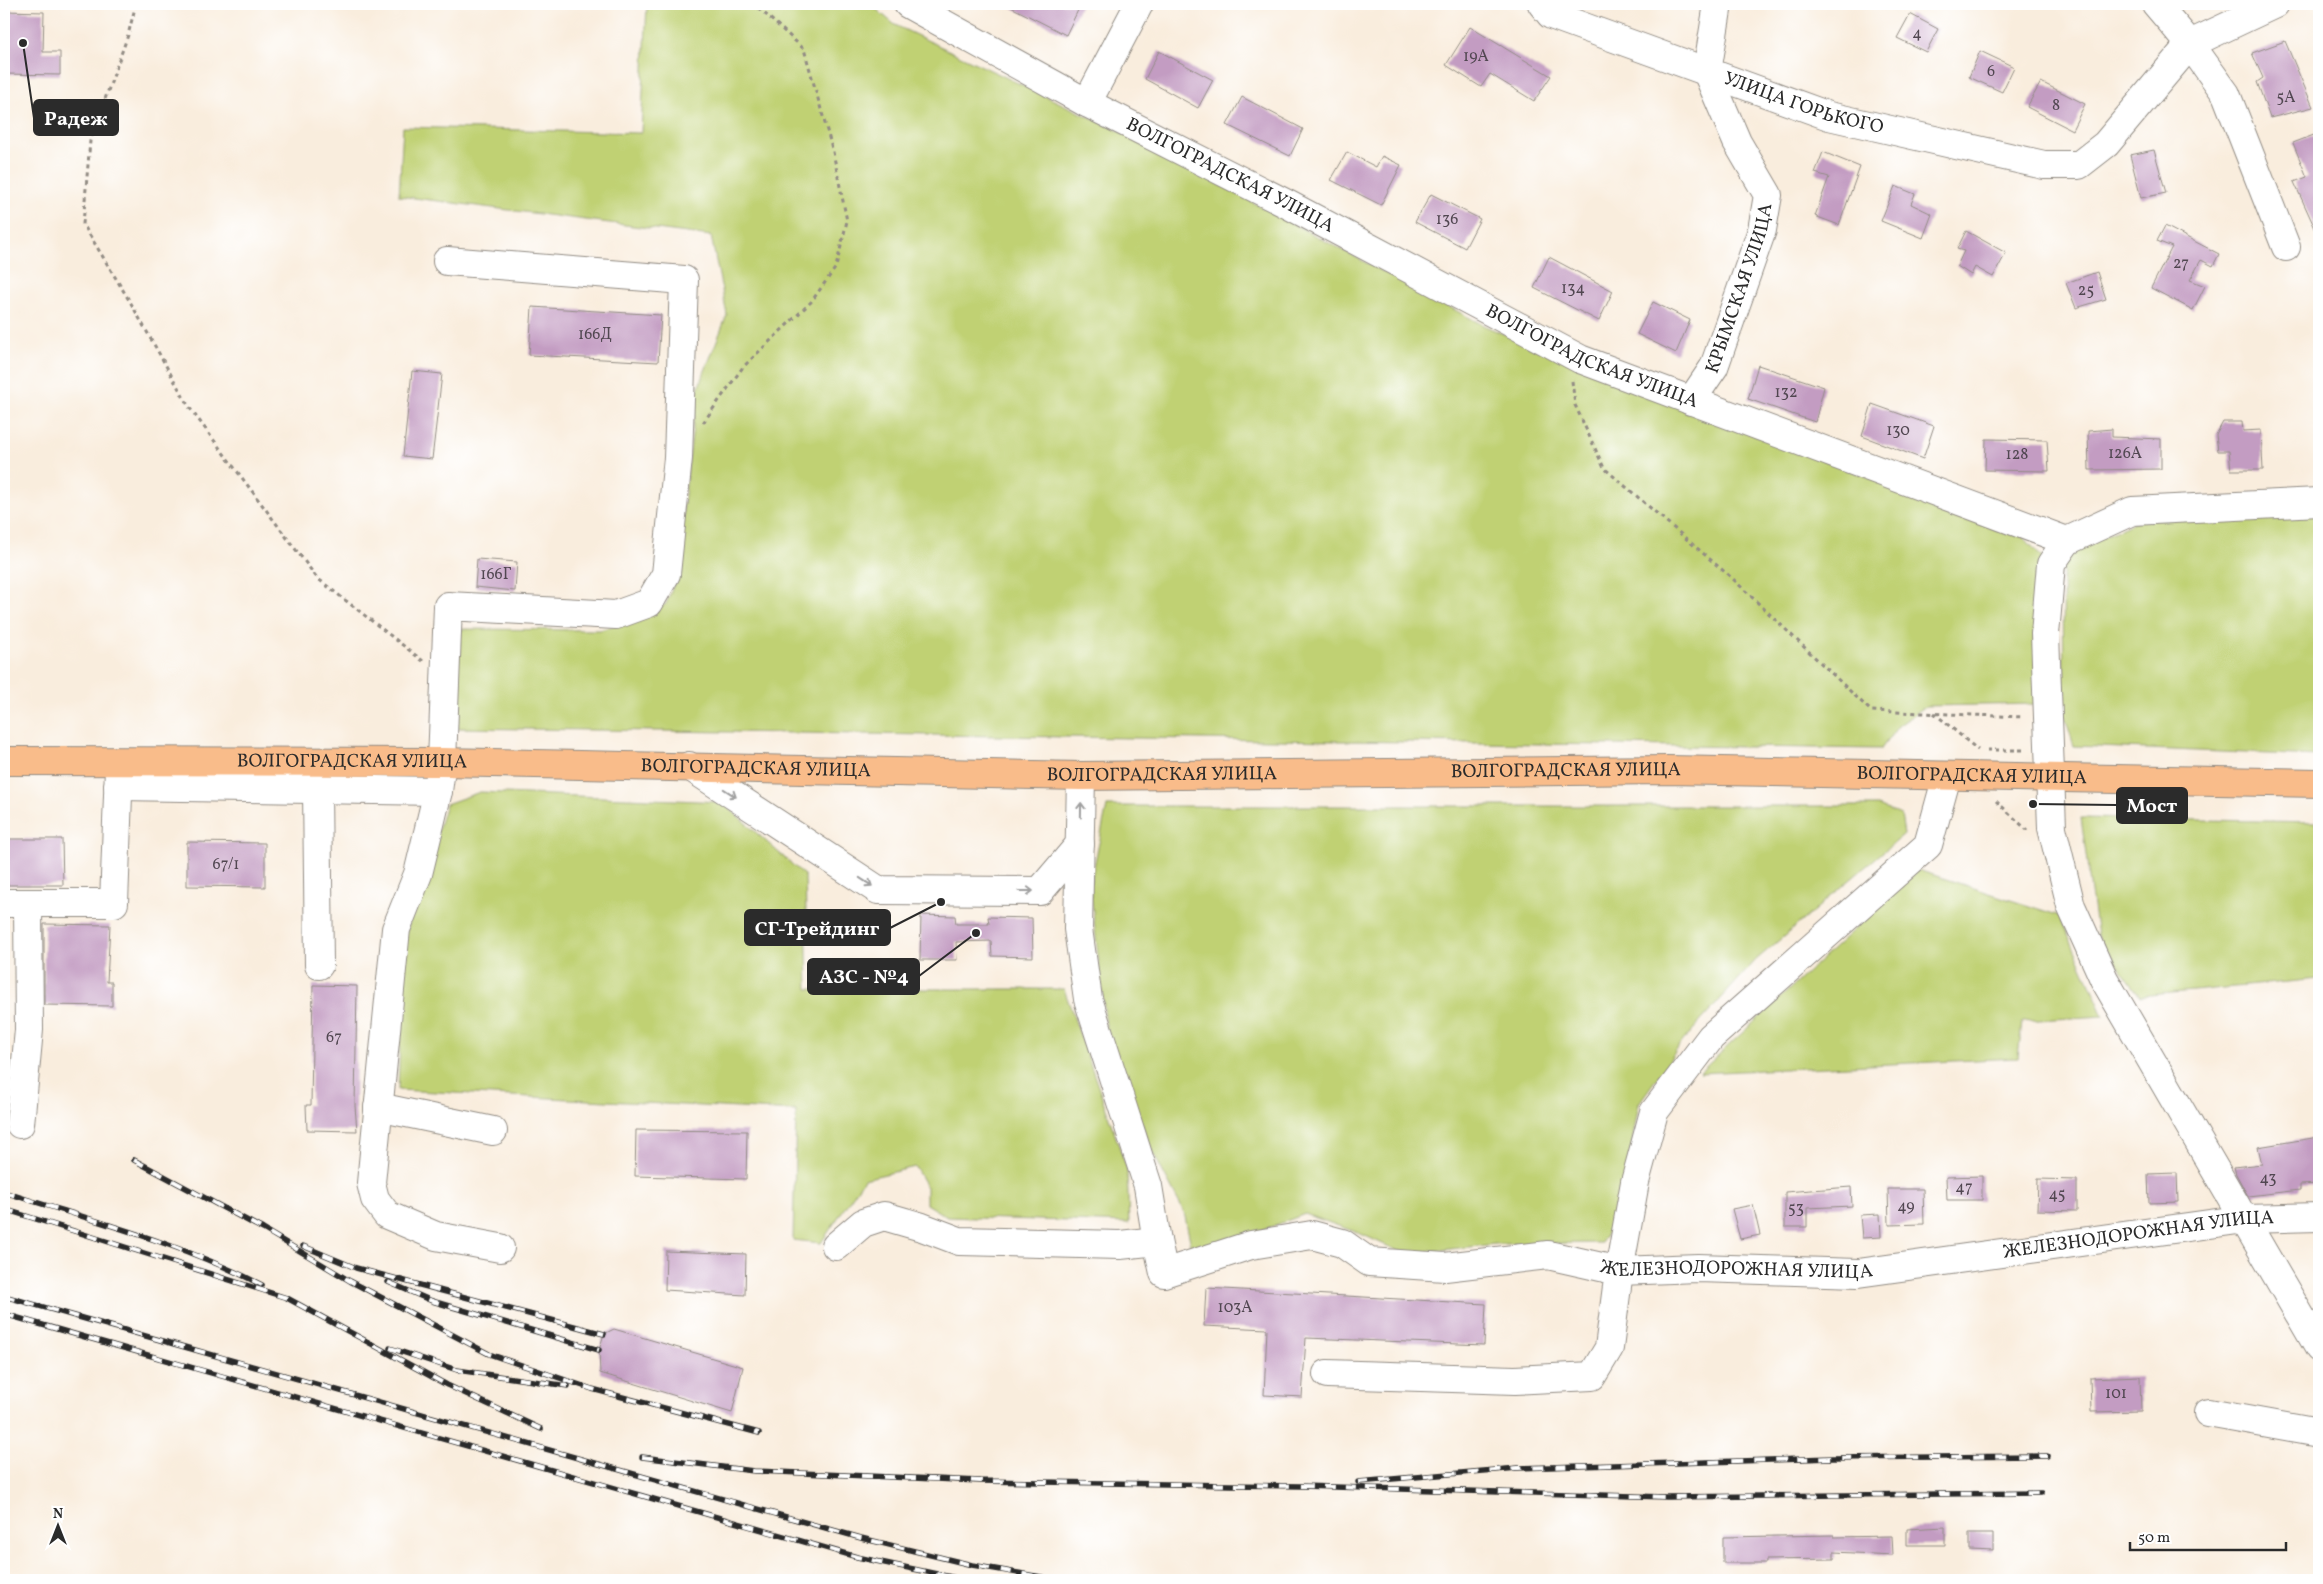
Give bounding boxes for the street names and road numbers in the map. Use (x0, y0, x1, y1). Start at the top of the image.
street label: УЛИЦА ГОРЬКОГО (1720, 66, 1886, 141)
street label: ВОЛГОГРАДСКАЯ УЛИЦА (1121, 112, 1339, 240)
street label: КРЫМСКАЯ УЛИЦА (1700, 201, 1779, 377)
street label: ВОЛГОГРАДСКАЯ УЛИЦА (1481, 298, 1702, 415)
street label: ВОЛГОГРАДСКАЯ УЛИЦА (237, 749, 468, 776)
street label: ВОЛГОГРАДСКАЯ УЛИЦА (640, 753, 871, 784)
street label: ВОЛГОГРАДСКАЯ УЛИЦА (1450, 757, 1681, 785)
street label: ВОЛГОГРАДСКАЯ УЛИЦА (1046, 761, 1277, 789)
street label: ВОЛГОГРАДСКАЯ УЛИЦА (1856, 761, 2087, 791)
street label: ЖЕЛЕЗНОДОРОЖНАЯ УЛИЦА (2001, 1205, 2274, 1266)
street label: ЖЕЛЕЗНОДОРОЖНАЯ УЛИЦА (1597, 1254, 1875, 1286)

